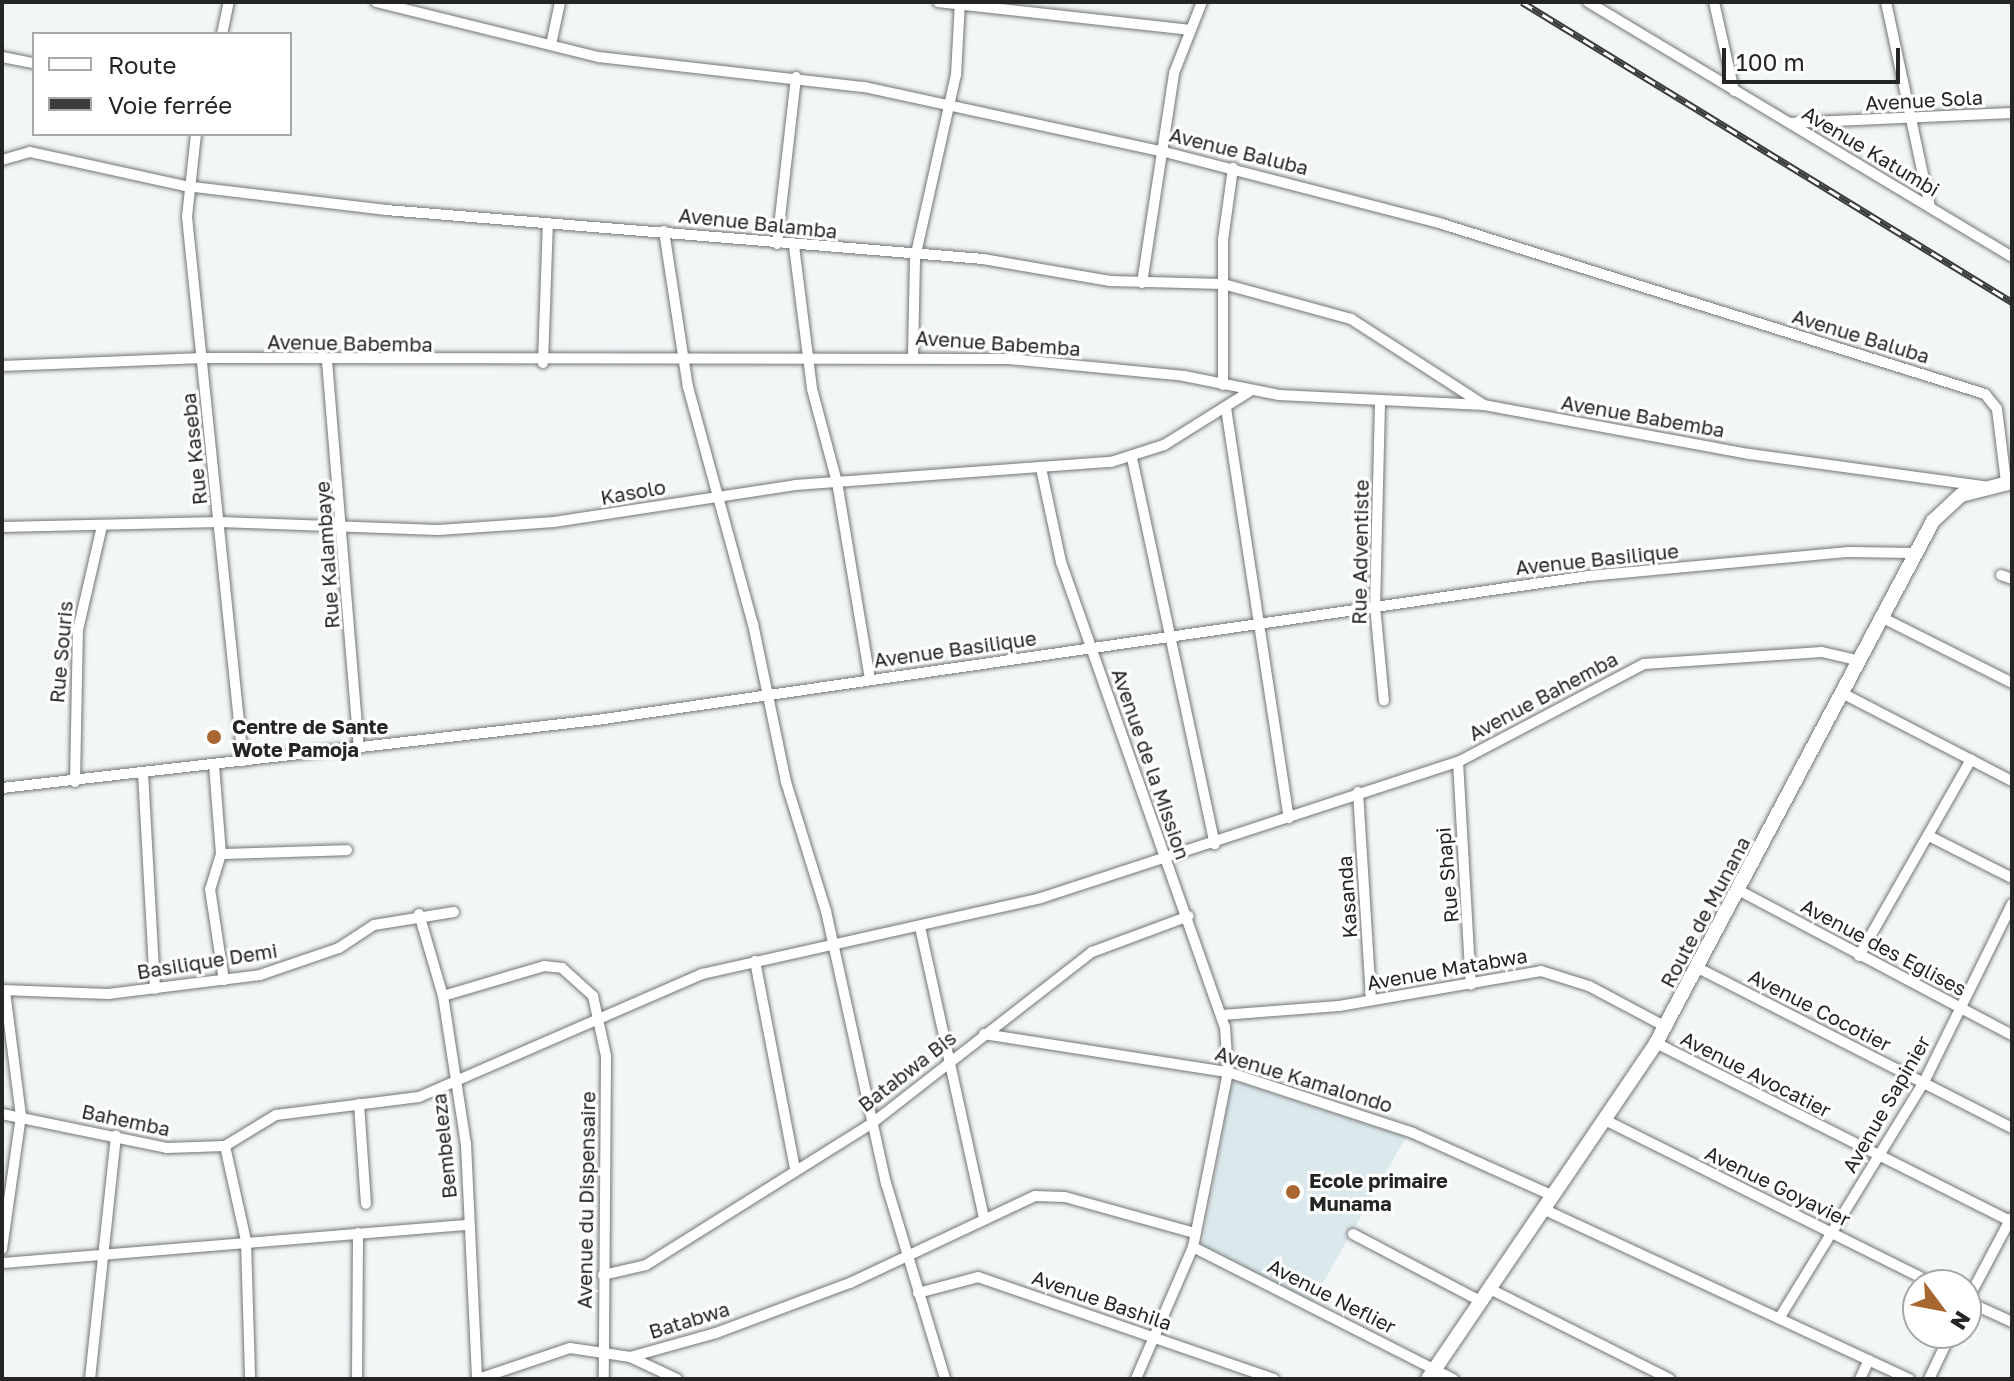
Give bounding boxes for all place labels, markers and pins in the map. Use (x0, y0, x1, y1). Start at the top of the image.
place label: Centre de Sante Wote Pamoja (232, 714, 388, 761)
marker: Centre de Sante Wote Pamoja (203, 726, 225, 748)
place label: Ecole primaire Munama (1309, 1168, 1448, 1215)
marker: Ecole primaire Munama (1284, 1183, 1302, 1201)

